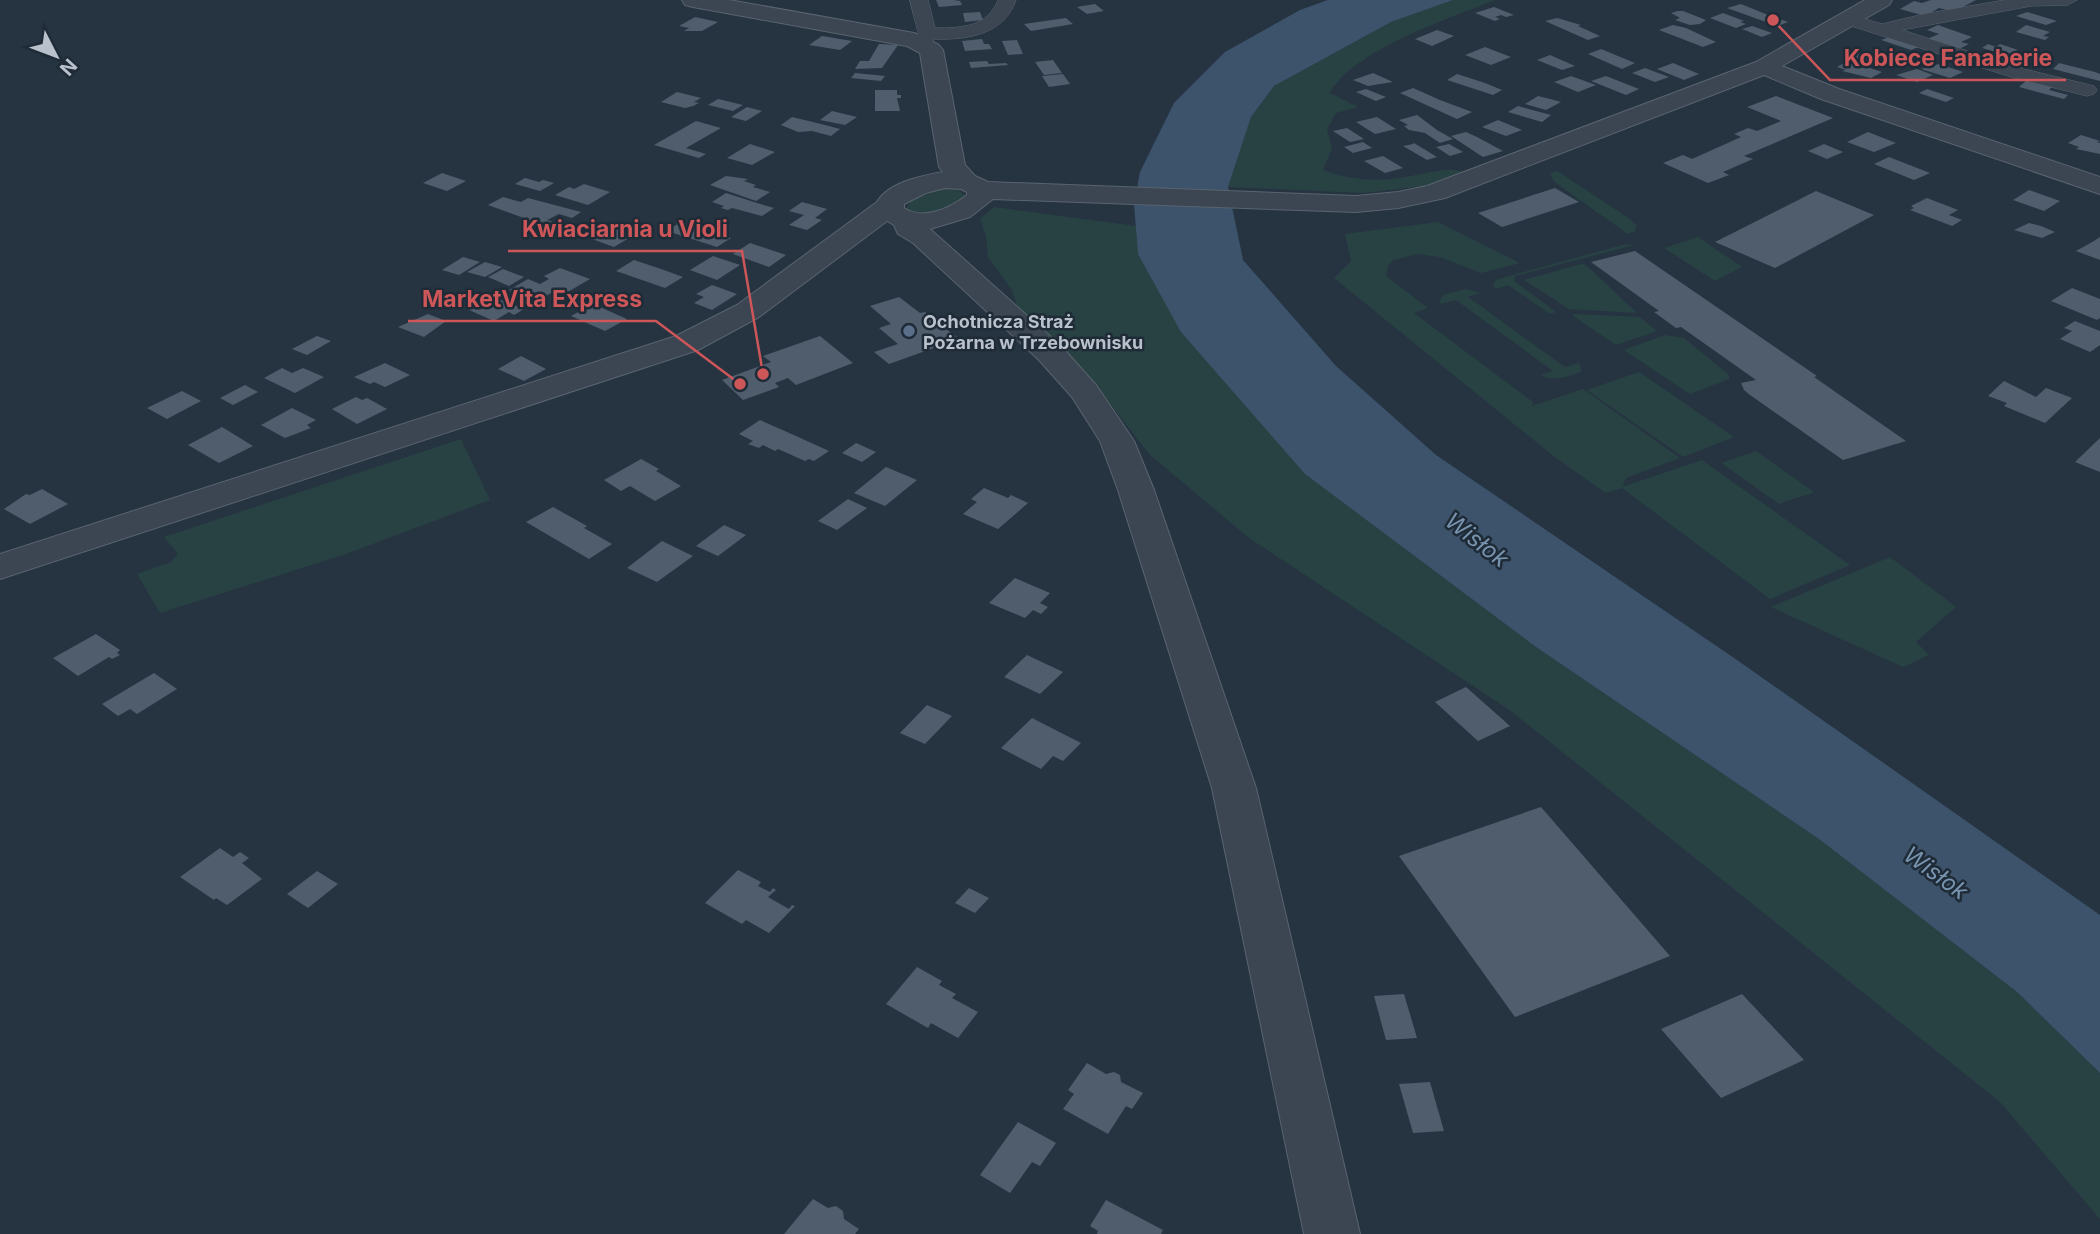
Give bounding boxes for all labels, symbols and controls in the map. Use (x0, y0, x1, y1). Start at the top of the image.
north arrow (21, 21, 91, 91)
callout: Kobiece Fanaberie (1830, 36, 2066, 80)
text: Kobiece Fanaberie (1844, 44, 2052, 72)
text: N (55, 54, 82, 80)
callout: Kwiaciarnia u Violi (508, 207, 742, 251)
text: Kwiaciarnia u Violi (522, 215, 728, 243)
callout: MarketVita Express (408, 277, 656, 321)
text: MarketVita Express (422, 285, 642, 313)
place label: Ochotnicza Straż Pożarna w Trzebownisku (923, 311, 1143, 353)
marker: Ochotnicza Straż Pożarna w Trzebownisku (901, 323, 917, 339)
water label: Wisłok (1440, 507, 1514, 574)
water label: Wisłok (1898, 840, 1974, 906)

